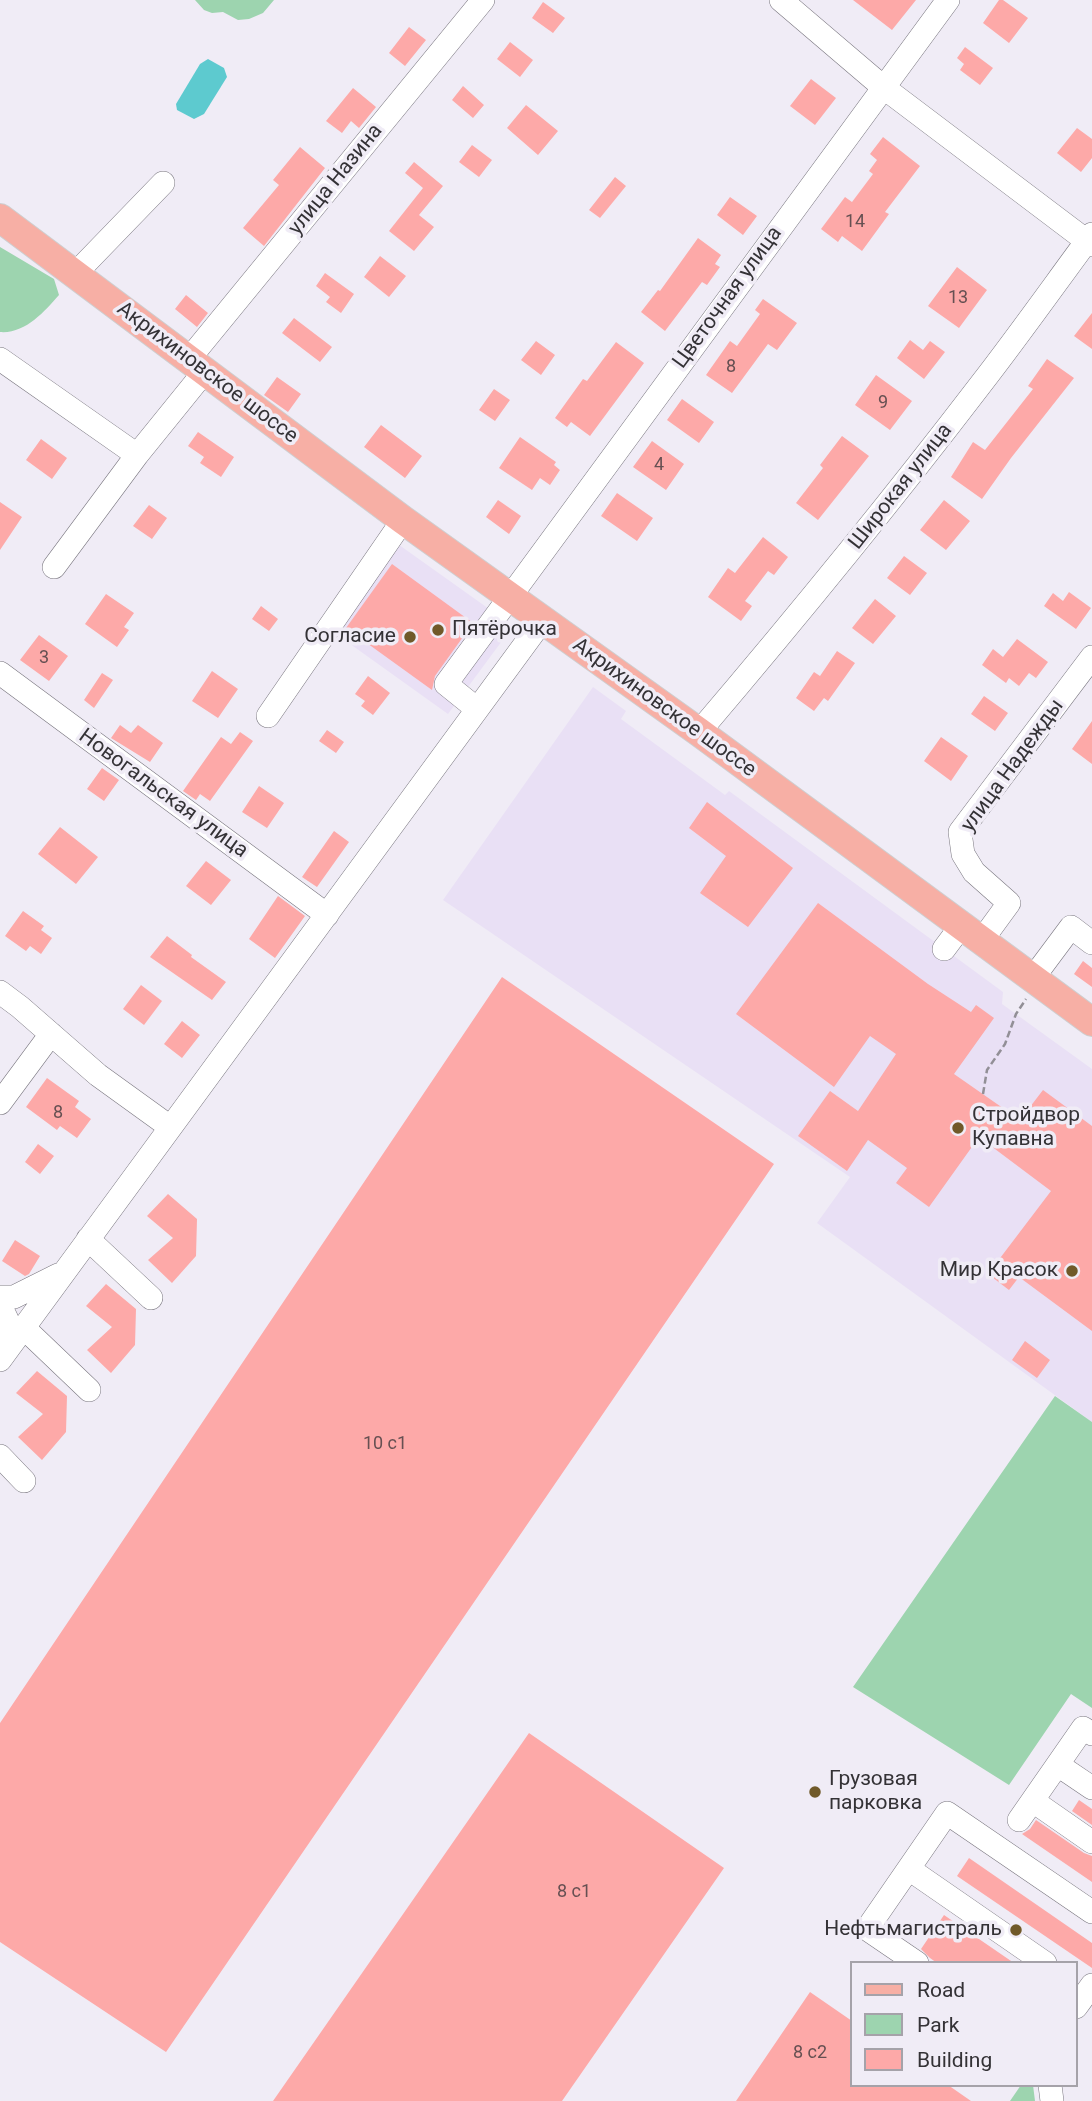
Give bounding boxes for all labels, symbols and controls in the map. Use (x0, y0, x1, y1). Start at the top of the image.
street label: улица Назина (284, 119, 388, 241)
house number: 14 (845, 211, 865, 233)
street label: Цветочная улица (668, 222, 788, 374)
house number: 13 (948, 287, 968, 309)
street label: Акрихиновское шоссе (112, 297, 302, 449)
house number: 8 (726, 356, 736, 378)
house number: 9 (878, 392, 888, 414)
street label: Широкая улица (844, 419, 958, 555)
house number: 4 (654, 454, 664, 476)
place label: Пятёрочка (452, 617, 557, 643)
marker: Пятёрочка (430, 622, 446, 638)
place label: Согласие (304, 624, 396, 650)
marker: Согласие (402, 629, 418, 645)
street label: Акрихиновское шоссе (568, 633, 760, 783)
house number: 3 (39, 647, 49, 669)
street label: улица Надежды (956, 695, 1070, 837)
street label: Новогальская улица (74, 724, 252, 864)
house number: 8 (53, 1102, 63, 1124)
place label: Стройдвор Купавна (972, 1103, 1080, 1153)
marker: Стройдвор Купавна (950, 1120, 966, 1136)
place label: Мир Красок (940, 1258, 1058, 1284)
marker: Мир Красок (1064, 1263, 1080, 1279)
house number: 10 с1 (363, 1433, 407, 1455)
place label: Грузовая парковка (829, 1767, 922, 1817)
marker: Грузовая парковка (807, 1784, 823, 1800)
house number: 8 с1 (557, 1881, 591, 1903)
place label: Нефтьмагистраль (824, 1917, 1002, 1943)
marker: Нефтьмагистраль (1008, 1922, 1024, 1938)
legend (850, 1961, 1078, 2087)
text: Road (917, 1978, 965, 2002)
text: Park (917, 2013, 959, 2037)
house number: 8 с2 (793, 2042, 827, 2064)
text: Building (917, 2048, 992, 2072)

